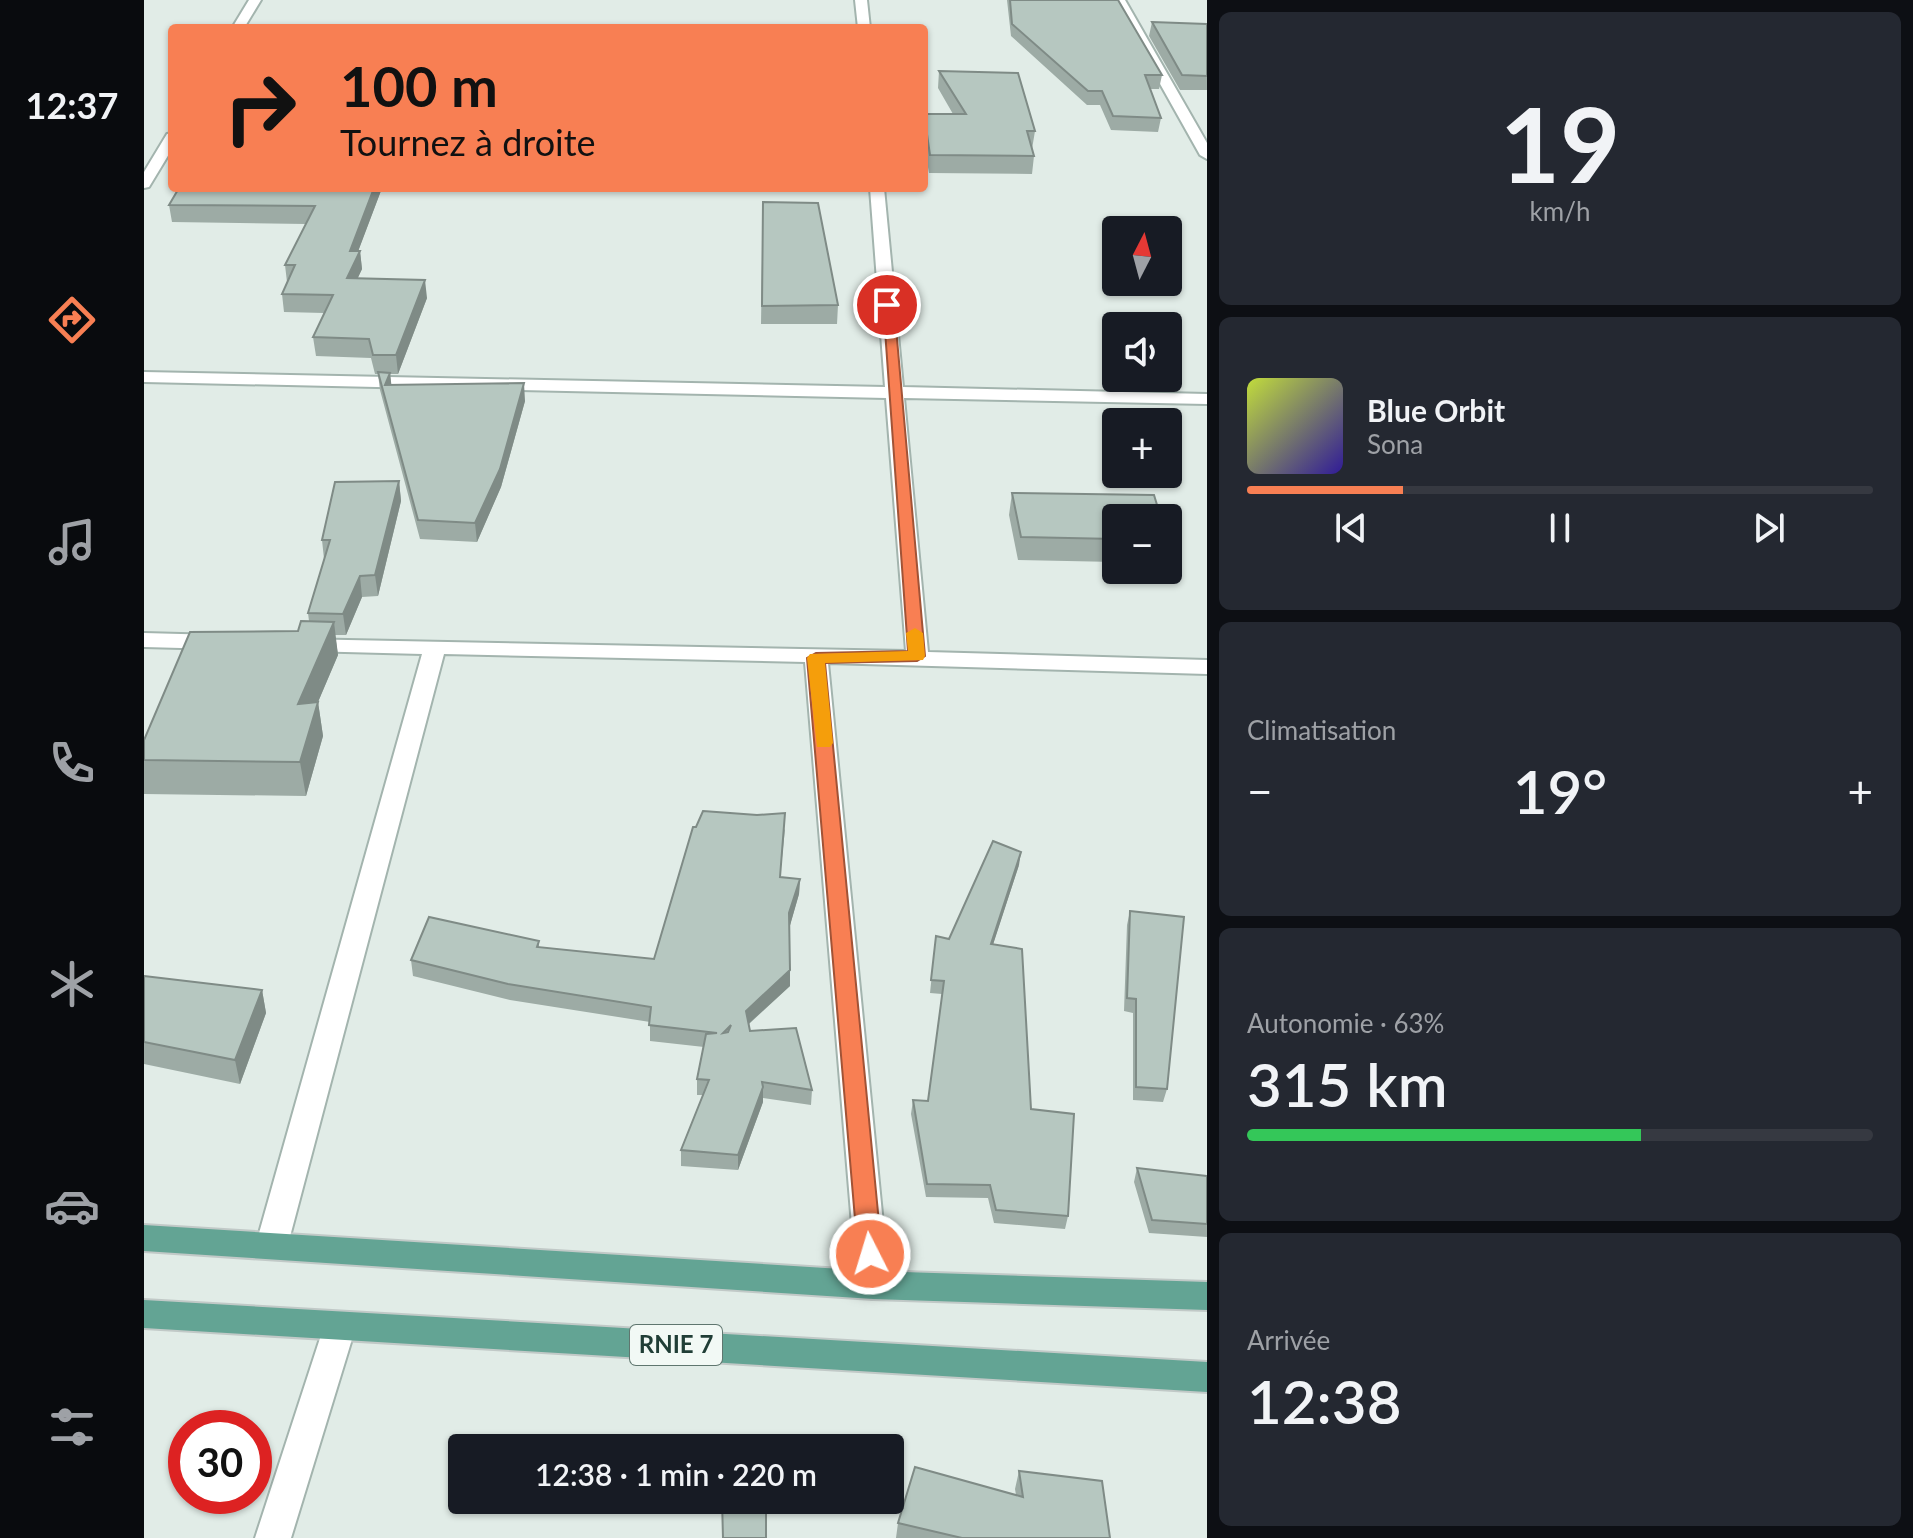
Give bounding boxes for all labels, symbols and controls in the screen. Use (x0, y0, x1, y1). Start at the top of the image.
text: 100 m (340, 52, 498, 119)
icon: right (208, 56, 312, 160)
text: 19 (1500, 80, 1620, 205)
text: 12:37 (26, 83, 118, 127)
text: Tournez à droite (340, 120, 596, 164)
text: km/h (1530, 195, 1590, 227)
north arrow (1102, 216, 1182, 296)
map controls (1102, 216, 1182, 584)
pin (853, 271, 921, 339)
icon: arrive (865, 283, 909, 327)
icon: directions (44, 292, 100, 348)
button: sound (1102, 312, 1182, 392)
text: Blue Orbit (1367, 392, 1505, 428)
button: + (1102, 408, 1182, 488)
text: Sona (1367, 428, 1423, 460)
button: − (1102, 504, 1182, 584)
icon: previous (1329, 506, 1373, 550)
icon: pause (1538, 506, 1582, 550)
icon: next (1747, 506, 1791, 550)
icon: music (44, 514, 100, 570)
text: Climatisation (1247, 714, 1396, 746)
icon: phone (44, 735, 100, 791)
text: 19° (1513, 755, 1607, 827)
text: − (1247, 765, 1273, 817)
text: + (1847, 765, 1873, 817)
icon: climate (44, 956, 100, 1012)
text: Autonomie · 63% (1247, 1007, 1444, 1039)
text: 315 km (1247, 1048, 1448, 1120)
icon: car (44, 1178, 100, 1234)
position arrow (828, 1212, 912, 1296)
text: Arrivée (1247, 1324, 1330, 1356)
road number: RNIE 7 (630, 1325, 722, 1365)
text: 12:38 (1247, 1365, 1401, 1437)
icon: filters (44, 1399, 100, 1455)
speed limit sign: 30 (168, 1410, 272, 1514)
text: 12:38 · 1 min · 220 m (535, 1456, 817, 1492)

